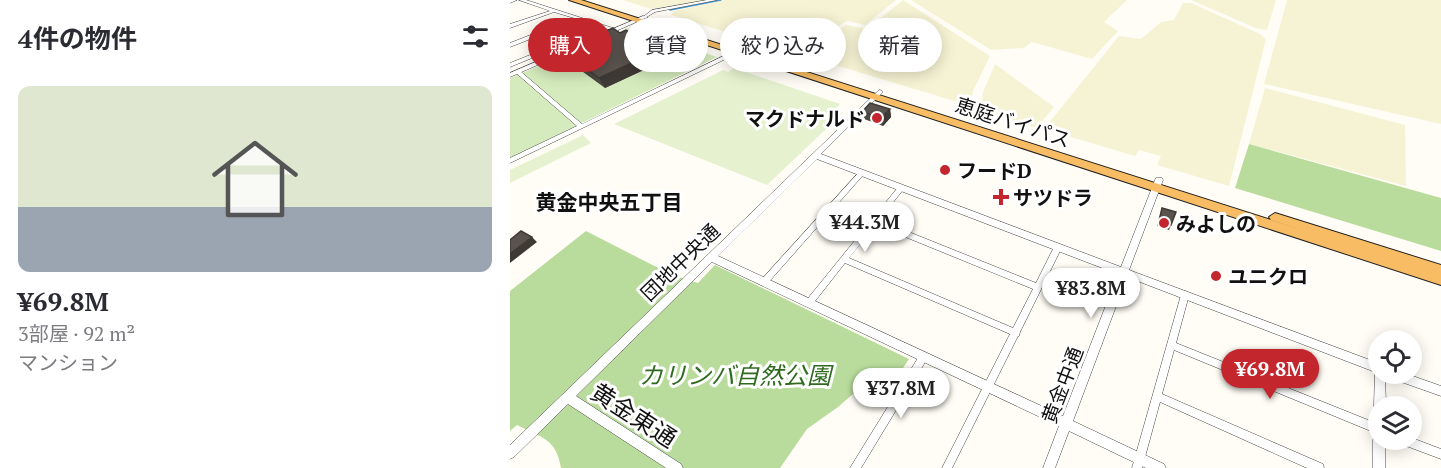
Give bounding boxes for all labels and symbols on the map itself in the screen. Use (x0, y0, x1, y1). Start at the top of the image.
street label: 恵庭バイパス (952, 91, 1074, 153)
place label: マクドナルド (745, 105, 865, 132)
marker: マクドナルド (870, 111, 884, 125)
place label: フードD (957, 157, 1032, 184)
marker: フードD (938, 163, 952, 177)
place label: サツドラ (1013, 184, 1093, 211)
district label: 黄金中央五丁目 (536, 188, 683, 216)
marker: サツドラ (994, 190, 1008, 204)
pin: ¥44.3M (816, 202, 914, 253)
place label: みよしの (1176, 210, 1256, 237)
marker: みよしの (1157, 216, 1171, 230)
street label: 団地中央通 (635, 218, 725, 306)
place label: ユニクロ (1228, 263, 1308, 290)
pin: ¥83.8M (1042, 268, 1140, 319)
marker: ユニクロ (1209, 269, 1223, 283)
street label: 黄金中通 (1035, 343, 1089, 427)
pin: ¥69.8M (1221, 349, 1319, 400)
park label: カリンバ自然公園 (639, 359, 834, 391)
pin: ¥37.8M (852, 368, 950, 419)
street label: 黄金東通 (585, 375, 683, 455)

